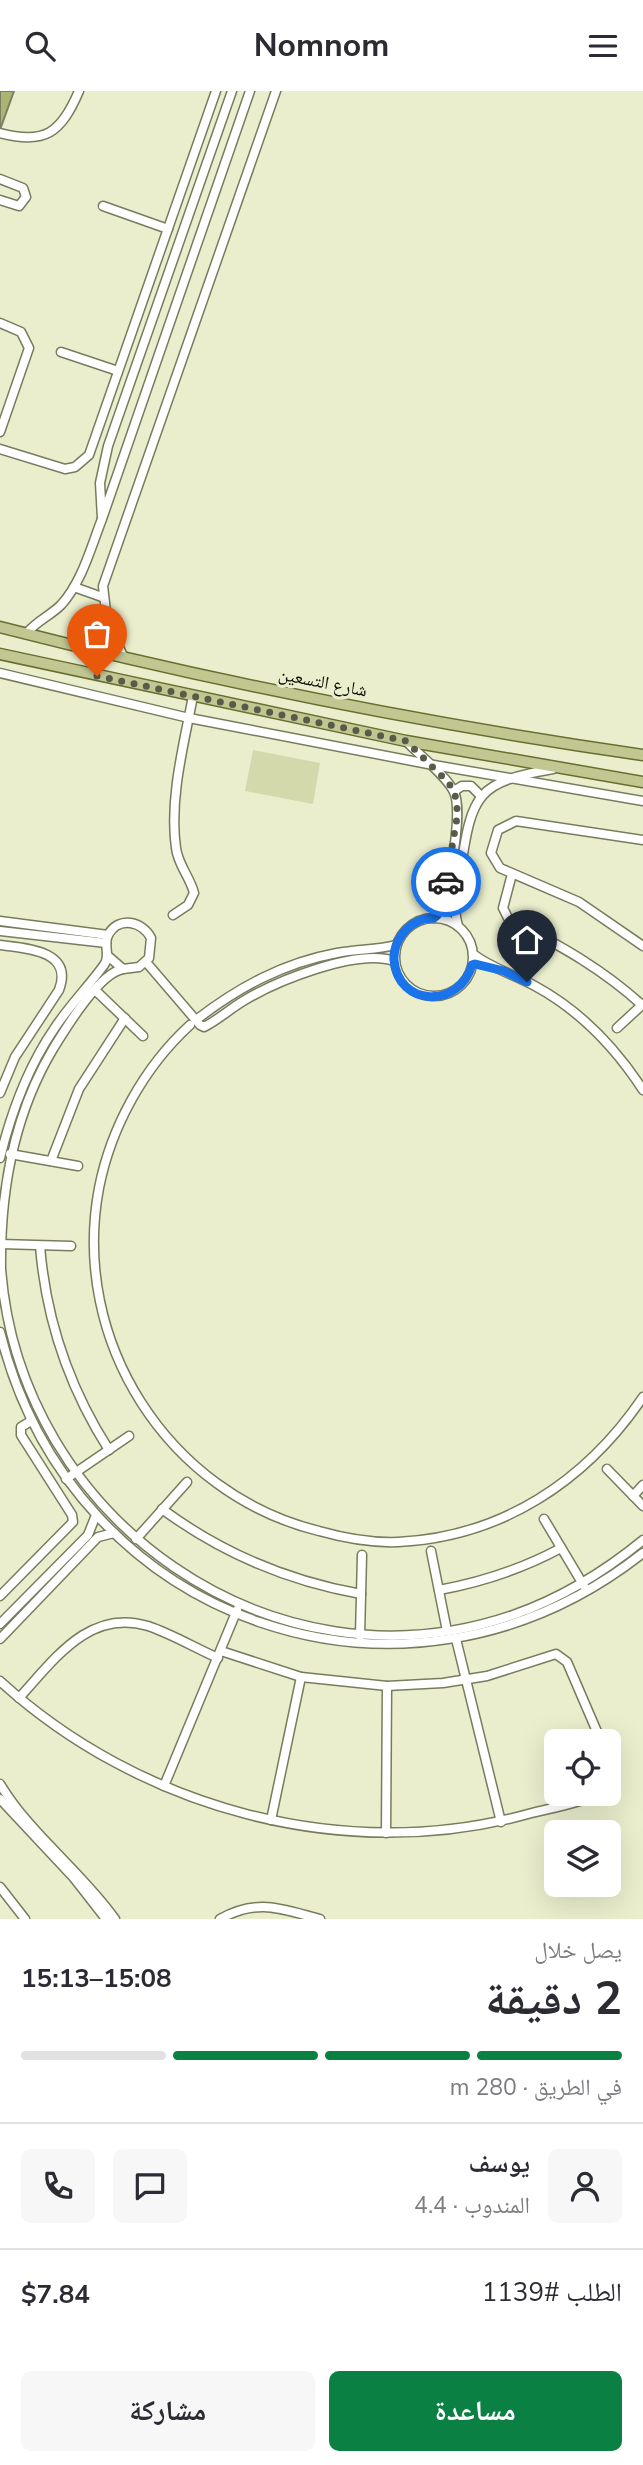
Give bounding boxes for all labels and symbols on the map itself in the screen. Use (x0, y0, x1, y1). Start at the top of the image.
pin (67, 604, 127, 676)
street label: شارع التسعين (277, 662, 369, 702)
courier (411, 847, 481, 917)
pin (497, 910, 557, 982)

